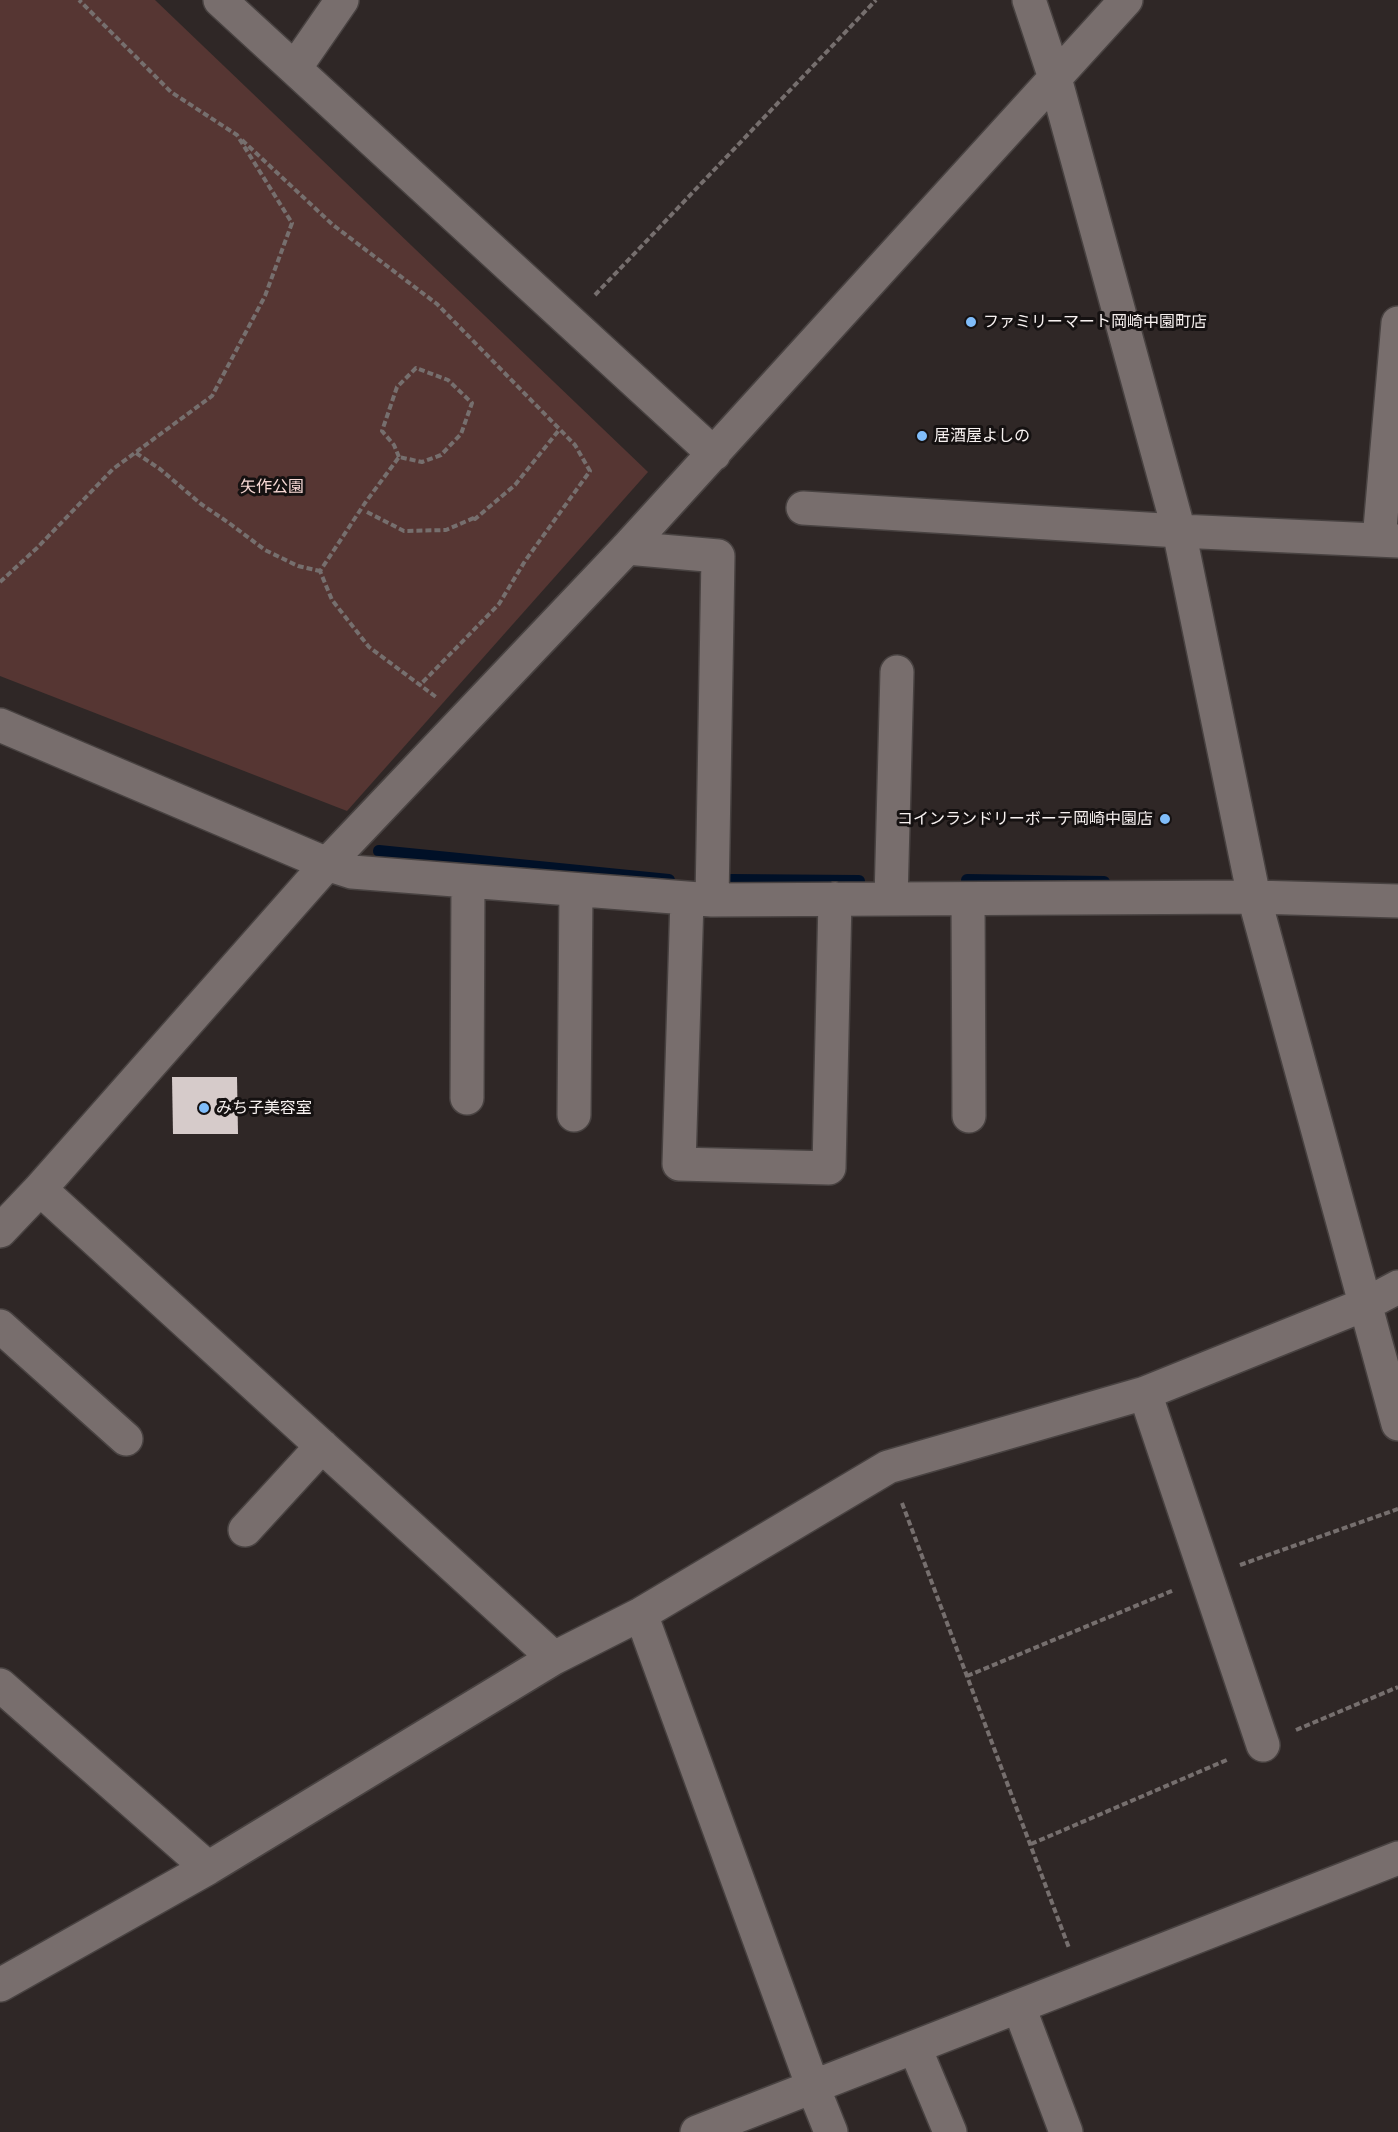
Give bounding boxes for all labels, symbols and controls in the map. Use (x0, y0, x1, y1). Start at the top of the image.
place label: ファミリーマート岡崎中園町店 (983, 312, 1207, 332)
marker: ファミリーマート岡崎中園町店 (964, 315, 978, 329)
place label: 居酒屋よしの (934, 426, 1030, 446)
marker: 居酒屋よしの (915, 429, 929, 443)
park label: 矢作公園 (240, 477, 304, 497)
place label: コインランドリーボーテ岡崎中園店 (897, 809, 1153, 829)
marker: コインランドリーボーテ岡崎中園店 (1158, 812, 1172, 826)
place label: みち子美容室 (216, 1098, 312, 1118)
marker: みち子美容室 (197, 1101, 211, 1115)

